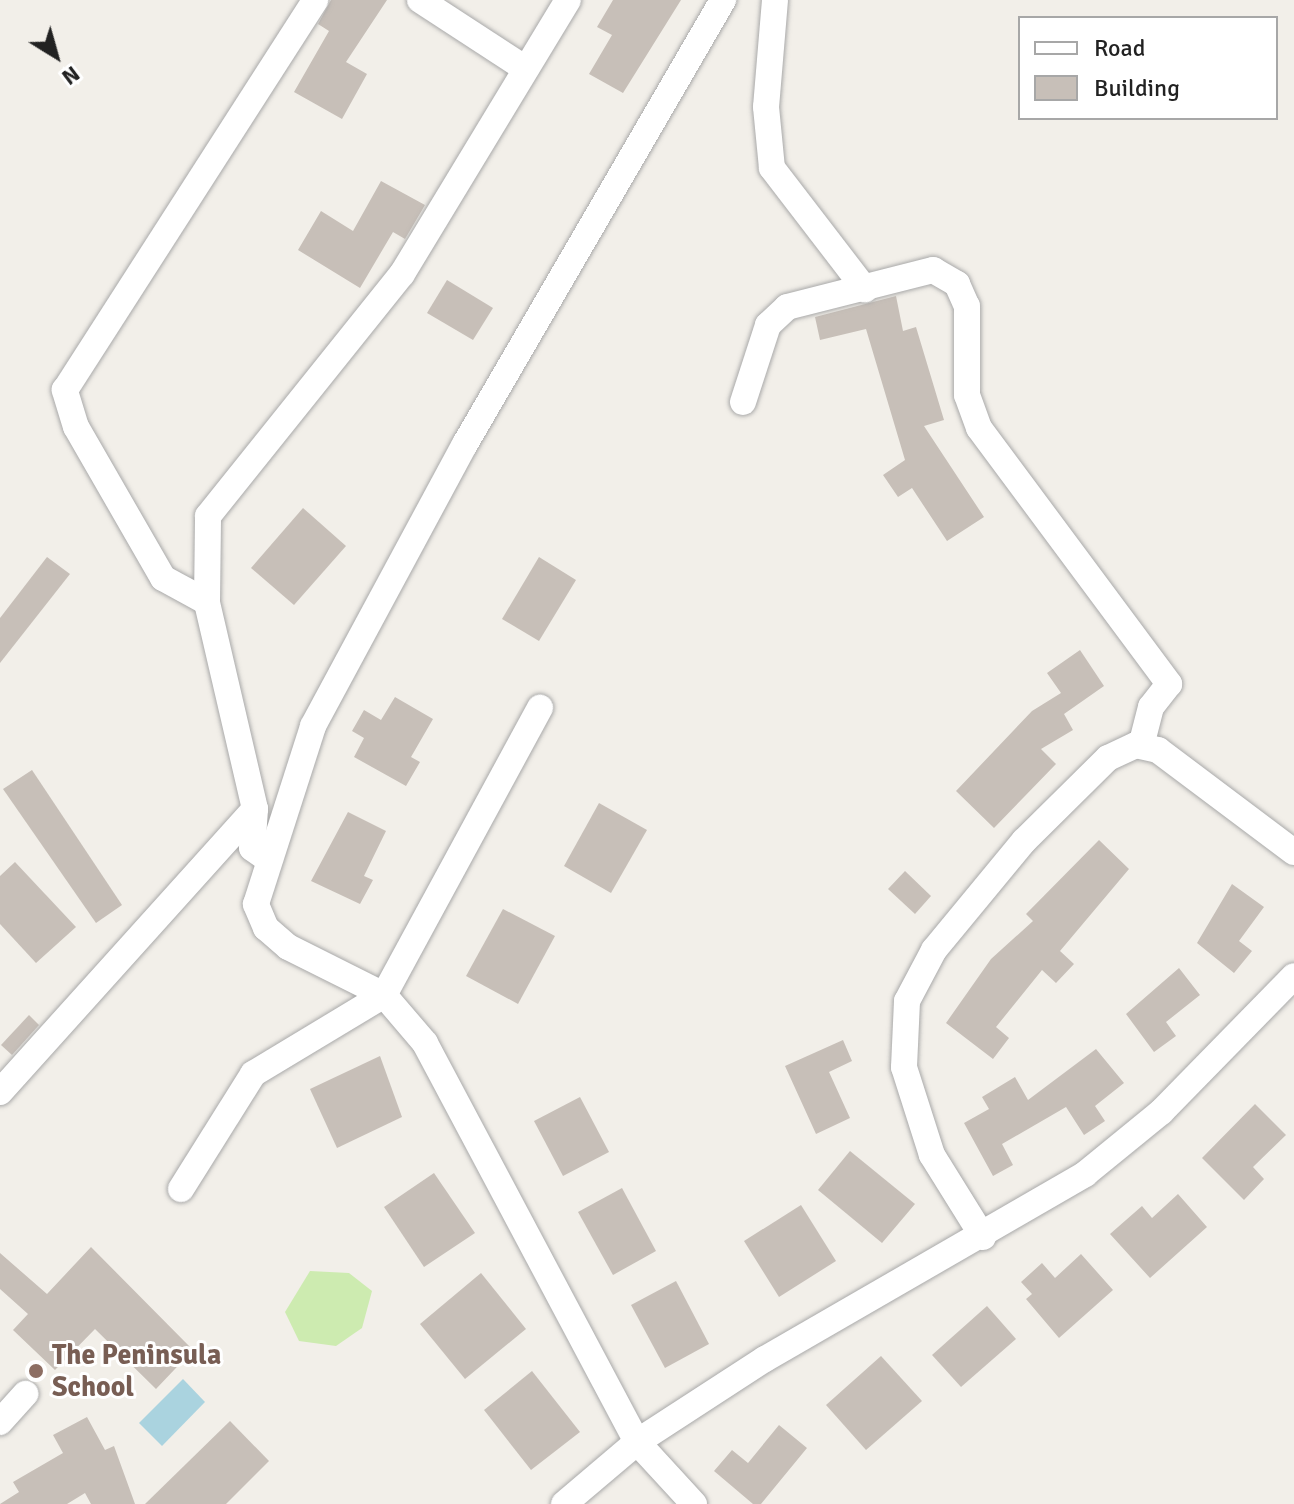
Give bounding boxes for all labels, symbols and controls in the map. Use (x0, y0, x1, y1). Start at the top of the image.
north arrow (16, 16, 96, 96)
legend (1018, 16, 1278, 120)
text: Road (1094, 33, 1145, 63)
text: N (57, 60, 85, 91)
text: Building (1094, 73, 1180, 103)
place label: The Peninsula School (52, 1338, 221, 1404)
marker: The Peninsula School (27, 1362, 45, 1380)

